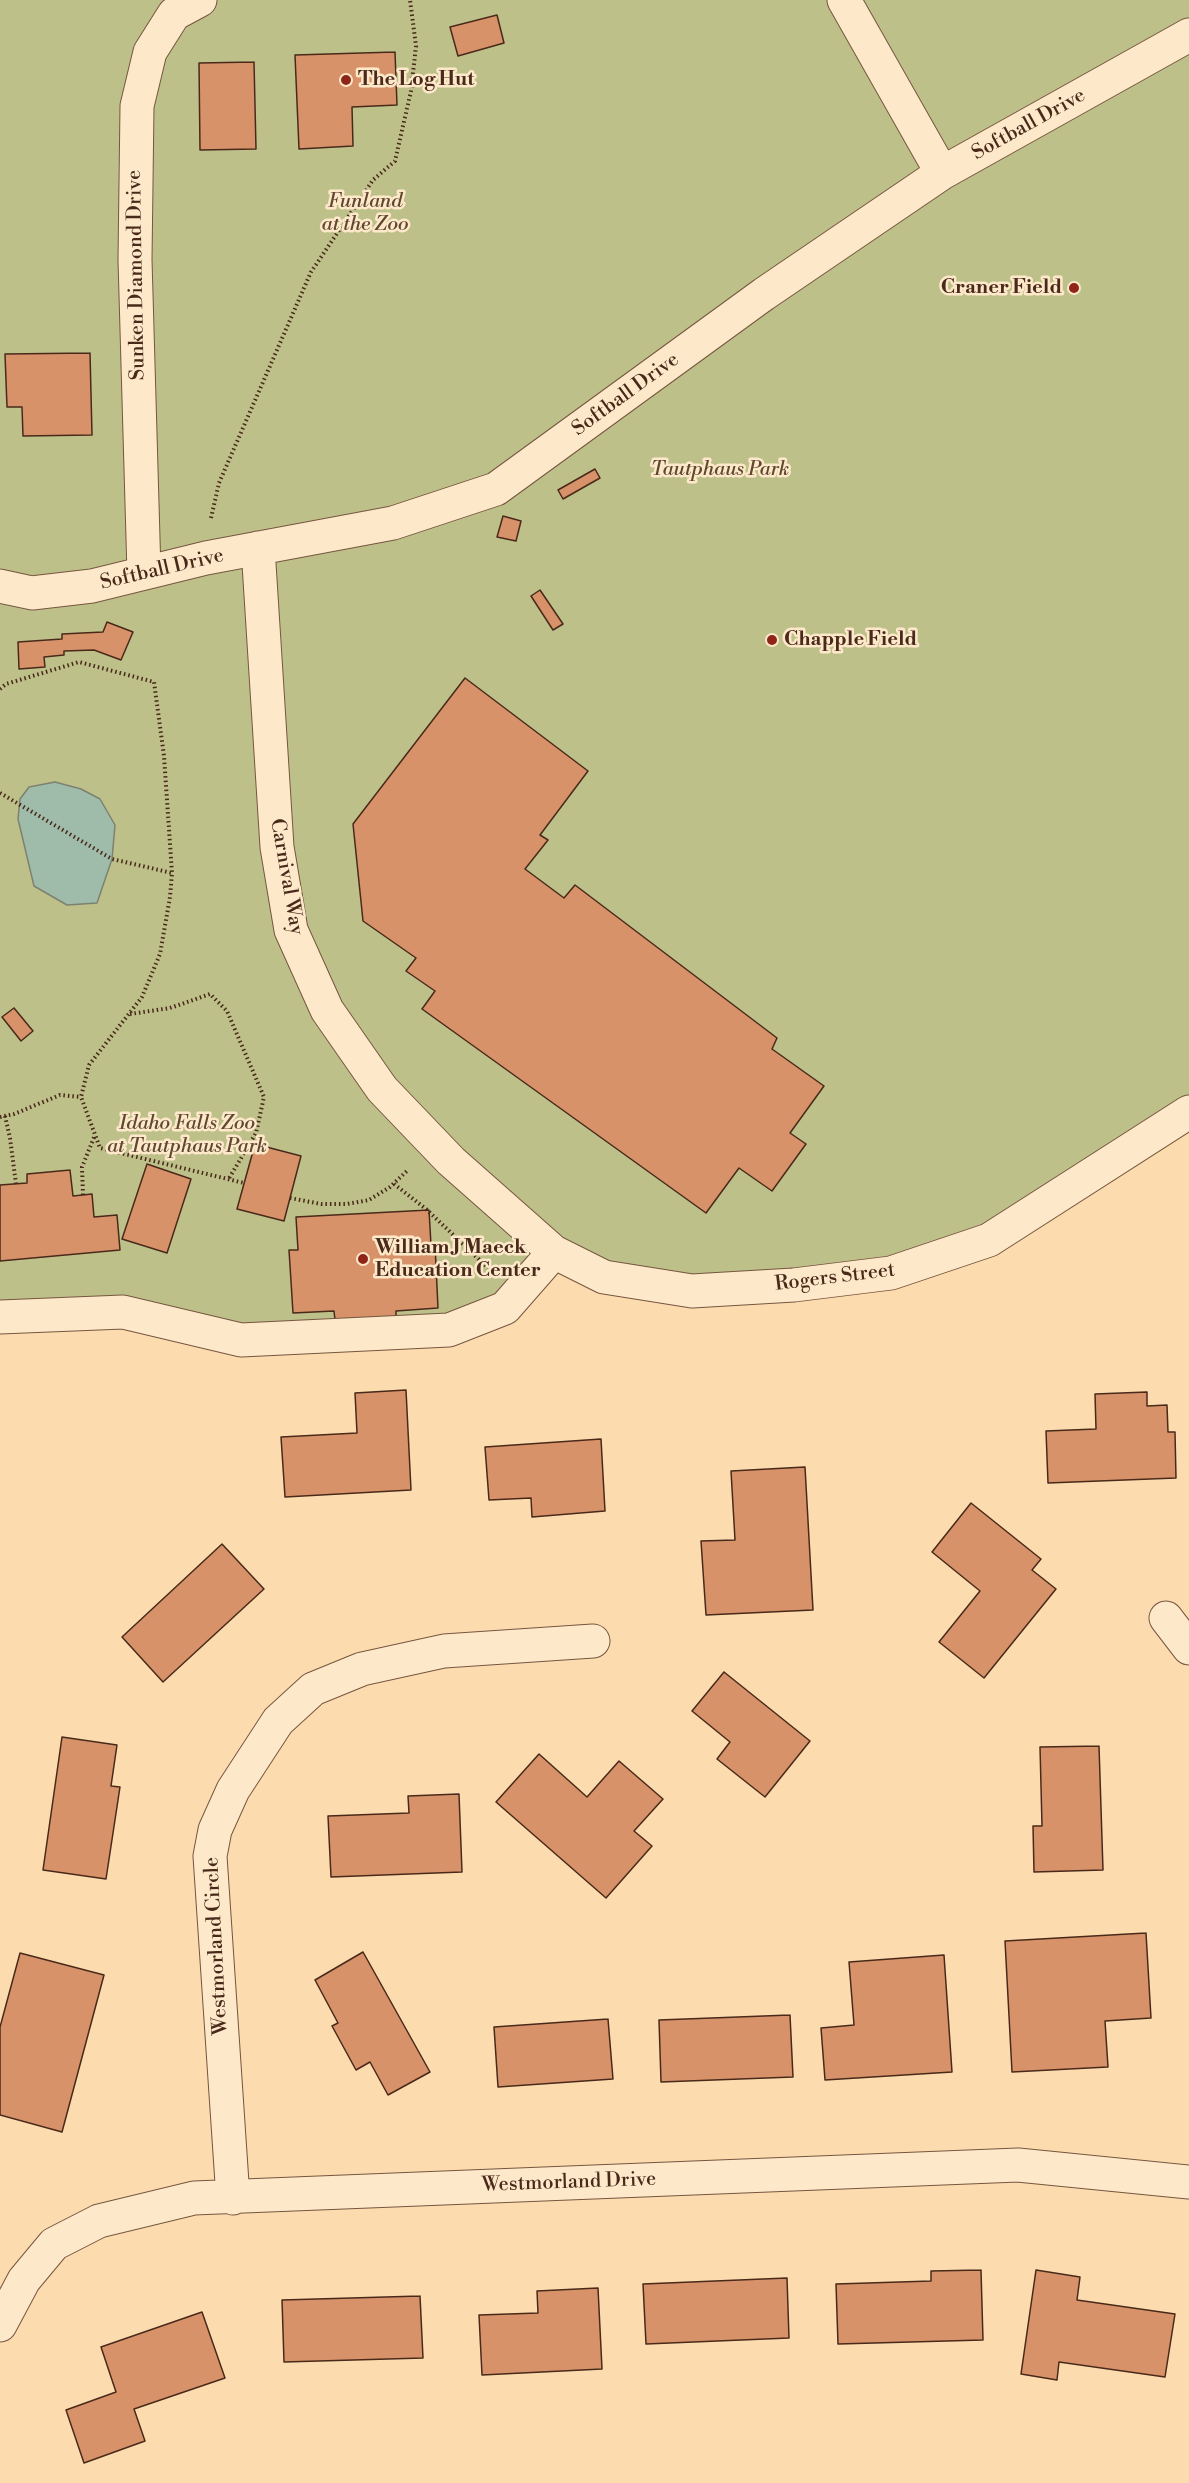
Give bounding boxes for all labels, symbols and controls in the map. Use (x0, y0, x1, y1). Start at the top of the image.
place label: The Log Hut (358, 68, 474, 92)
marker: The Log Hut (339, 73, 353, 87)
street label: Softball Drive (968, 84, 1090, 166)
street label: Sunken Diamond Drive (123, 170, 151, 380)
park label: Funland at the Zoo (322, 190, 408, 237)
place label: Craner Field (941, 276, 1062, 300)
marker: Craner Field (1067, 281, 1081, 295)
street label: Softball Drive (568, 348, 684, 442)
park label: Tautphaus Park (651, 458, 789, 482)
street label: Softball Drive (98, 544, 226, 596)
place label: Chapple Field (784, 628, 917, 652)
marker: Chapple Field (765, 633, 779, 647)
street label: Carnival Way (264, 817, 308, 937)
park label: Idaho Falls Zoo at Tautphaus Park (107, 1112, 267, 1159)
place label: William J Maeck Education Center (375, 1236, 541, 1283)
marker: William J Maeck Education Center (356, 1252, 370, 1266)
street label: Rogers Street (774, 1259, 896, 1297)
street label: Westmorland Circle (200, 1856, 234, 2036)
street label: Westmorland Drive (481, 2168, 657, 2198)

